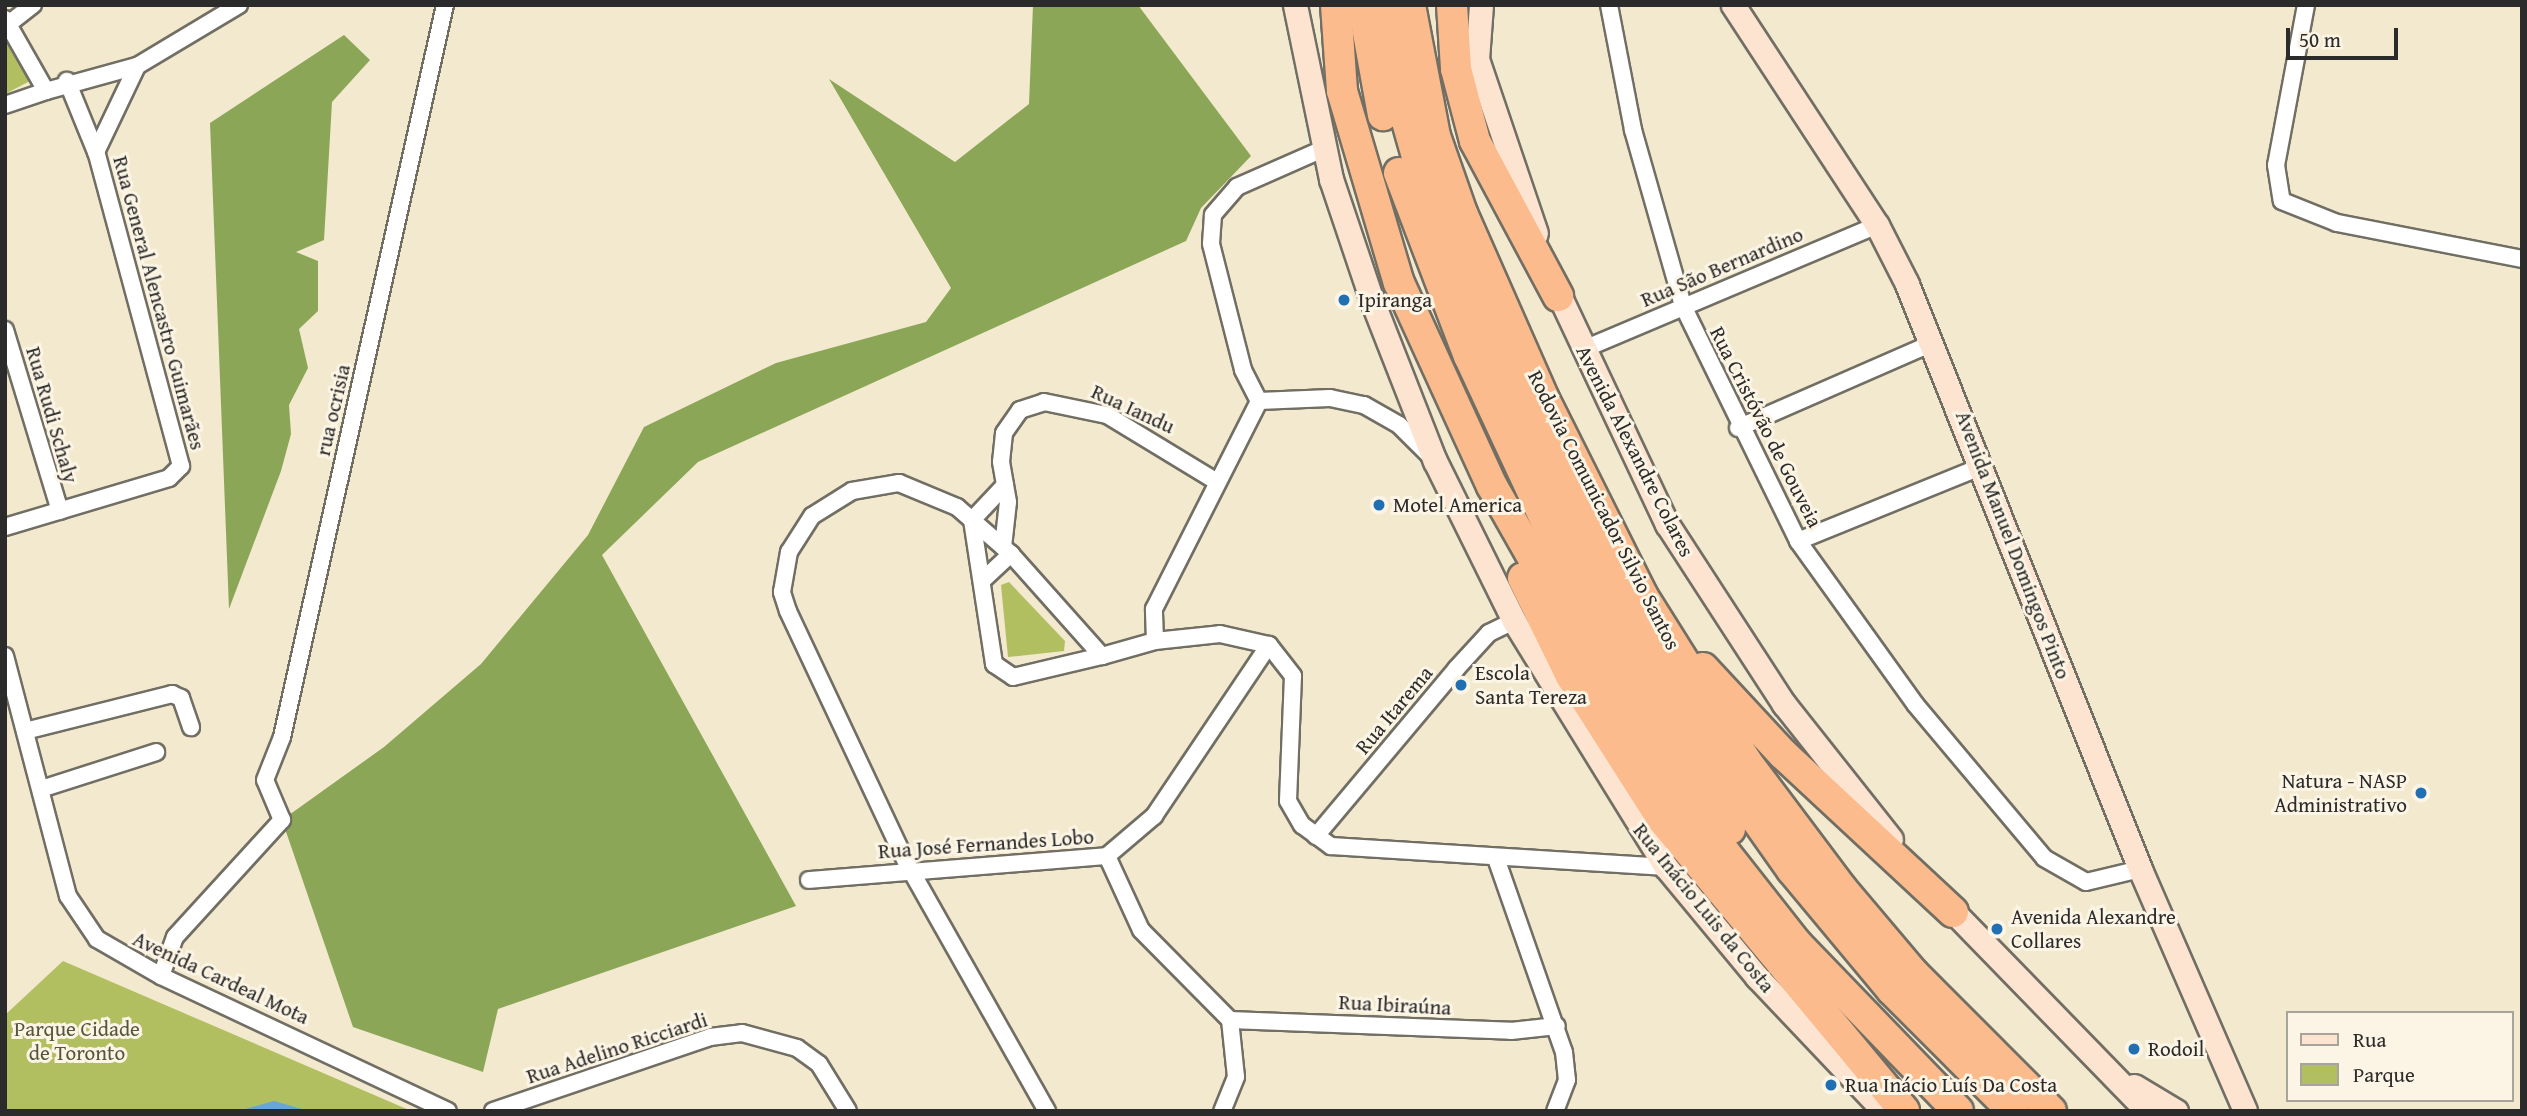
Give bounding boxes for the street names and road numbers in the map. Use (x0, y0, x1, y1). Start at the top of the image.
street label: Rua General Alencastro Guimarães (108, 153, 210, 453)
street label: Rua São Bernardino (1637, 221, 1807, 313)
street label: Rua Cristóvão de Gouveia (1704, 322, 1828, 532)
street label: Avenida Alexandre Colares (1571, 341, 1699, 561)
street label: Rua Rudi Schaly (21, 344, 83, 486)
street label: rua ocrisia (310, 362, 356, 458)
street label: Rodovia Comunicador Silvio Santos (1522, 366, 1686, 654)
street label: Rua Iandu (1087, 379, 1179, 439)
street label: Avenida Manuel Domingos Pinto (1950, 407, 2076, 683)
street label: Rua Itarema (1350, 661, 1438, 759)
street label: Rua Inácio Luis da Costa (1628, 818, 1780, 998)
street label: Rua José Fernandes Lobo (877, 824, 1095, 864)
street label: Avenida Cardeal Mota (129, 926, 313, 1030)
street label: Rua Ibiraúna (1338, 989, 1452, 1021)
street label: Rua Adelino Ricciardi (523, 1007, 711, 1089)

